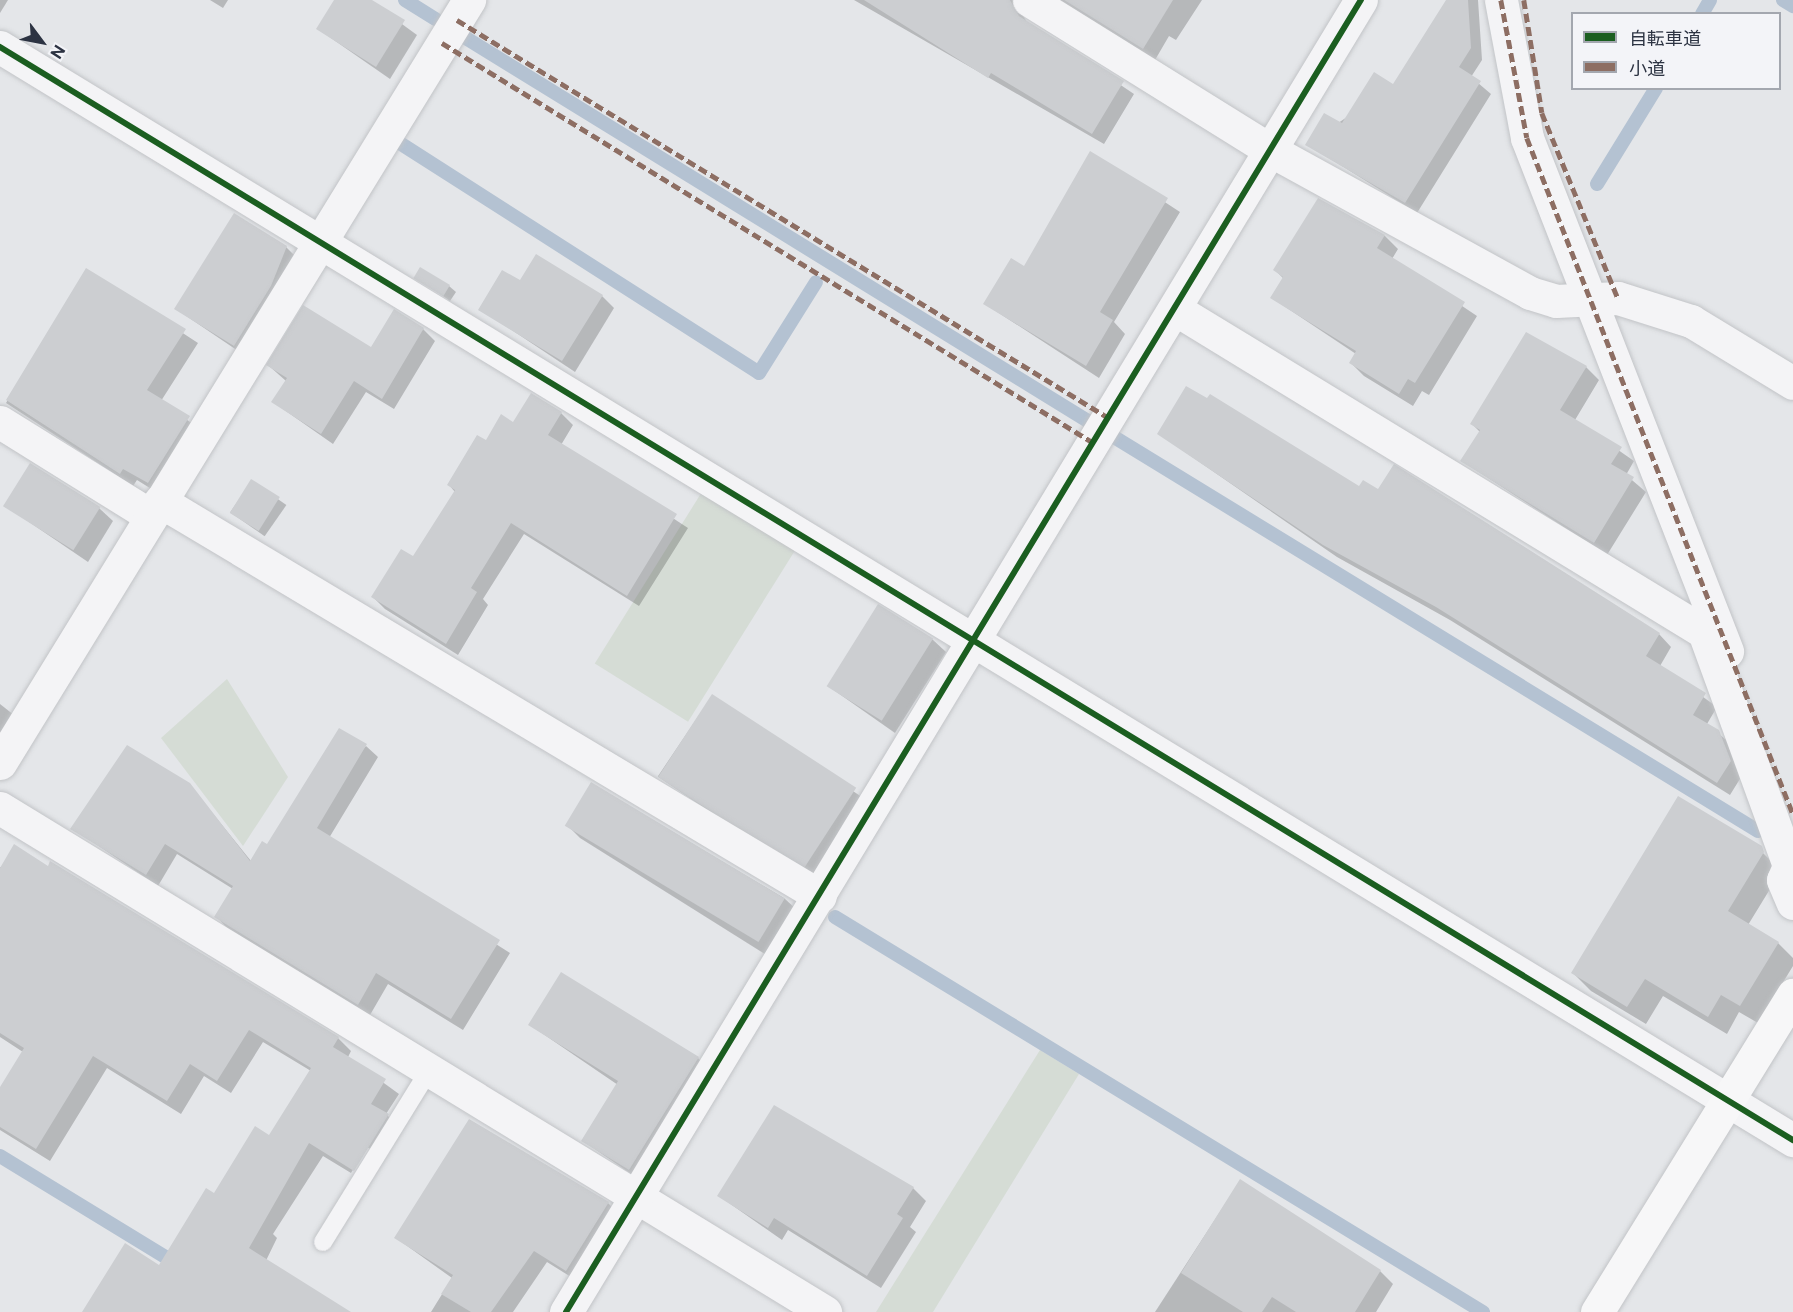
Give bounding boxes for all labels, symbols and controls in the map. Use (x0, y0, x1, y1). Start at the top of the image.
north arrow (12, 12, 72, 72)
legend (1571, 12, 1781, 90)
text: 自転車道 (1629, 28, 1701, 49)
text: N (46, 41, 69, 62)
text: 小道 (1629, 58, 1665, 79)

